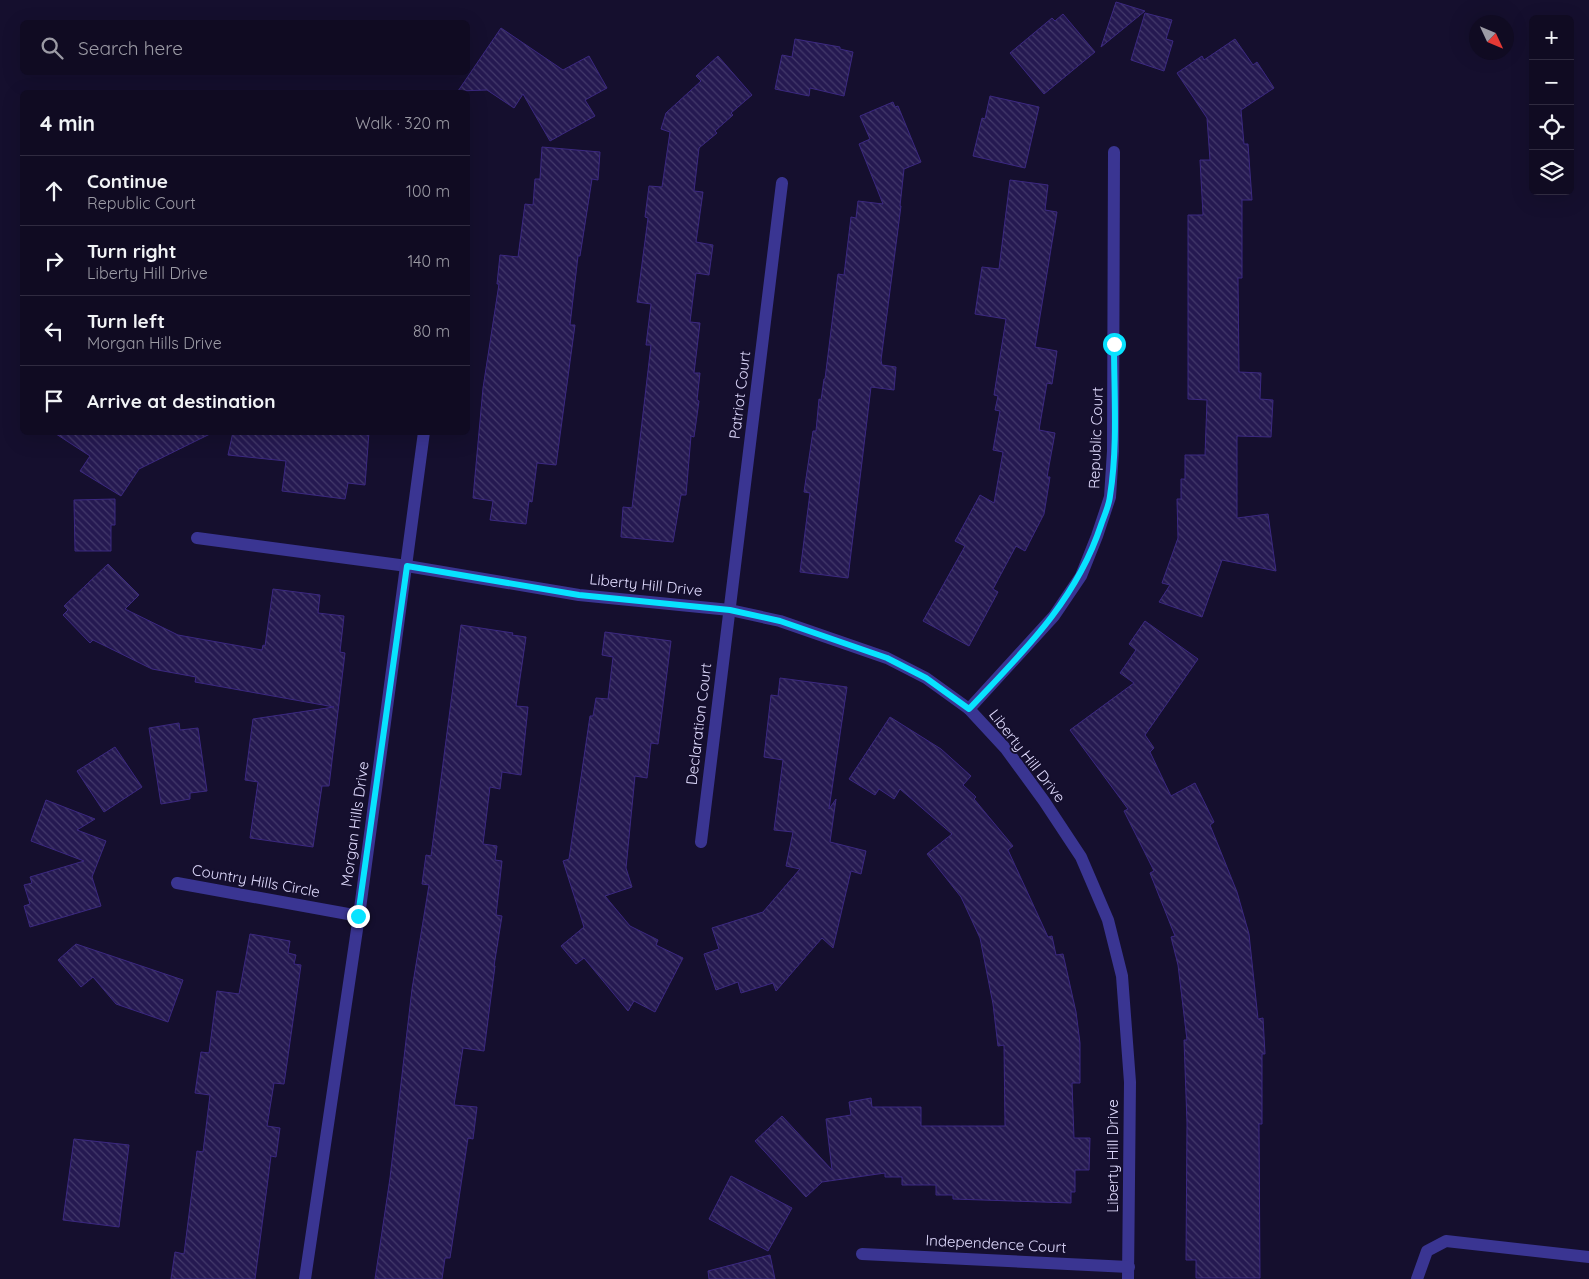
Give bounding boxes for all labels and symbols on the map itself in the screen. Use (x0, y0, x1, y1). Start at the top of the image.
north arrow (1469, 15, 1514, 60)
route start (1103, 333, 1126, 356)
street label: Patriot Court (725, 350, 754, 440)
street label: Republic Court (1084, 387, 1107, 489)
street label: Liberty Hill Drive (589, 569, 703, 600)
street label: Declaration Court (682, 662, 715, 786)
street label: Liberty Hill Drive (985, 705, 1070, 806)
street label: Morgan Hills Drive (336, 760, 373, 888)
street label: Country Hills Circle (191, 860, 322, 901)
route end (347, 905, 370, 928)
street label: Liberty Hill Drive (1103, 1099, 1122, 1213)
street label: Independence Court (925, 1230, 1067, 1257)

